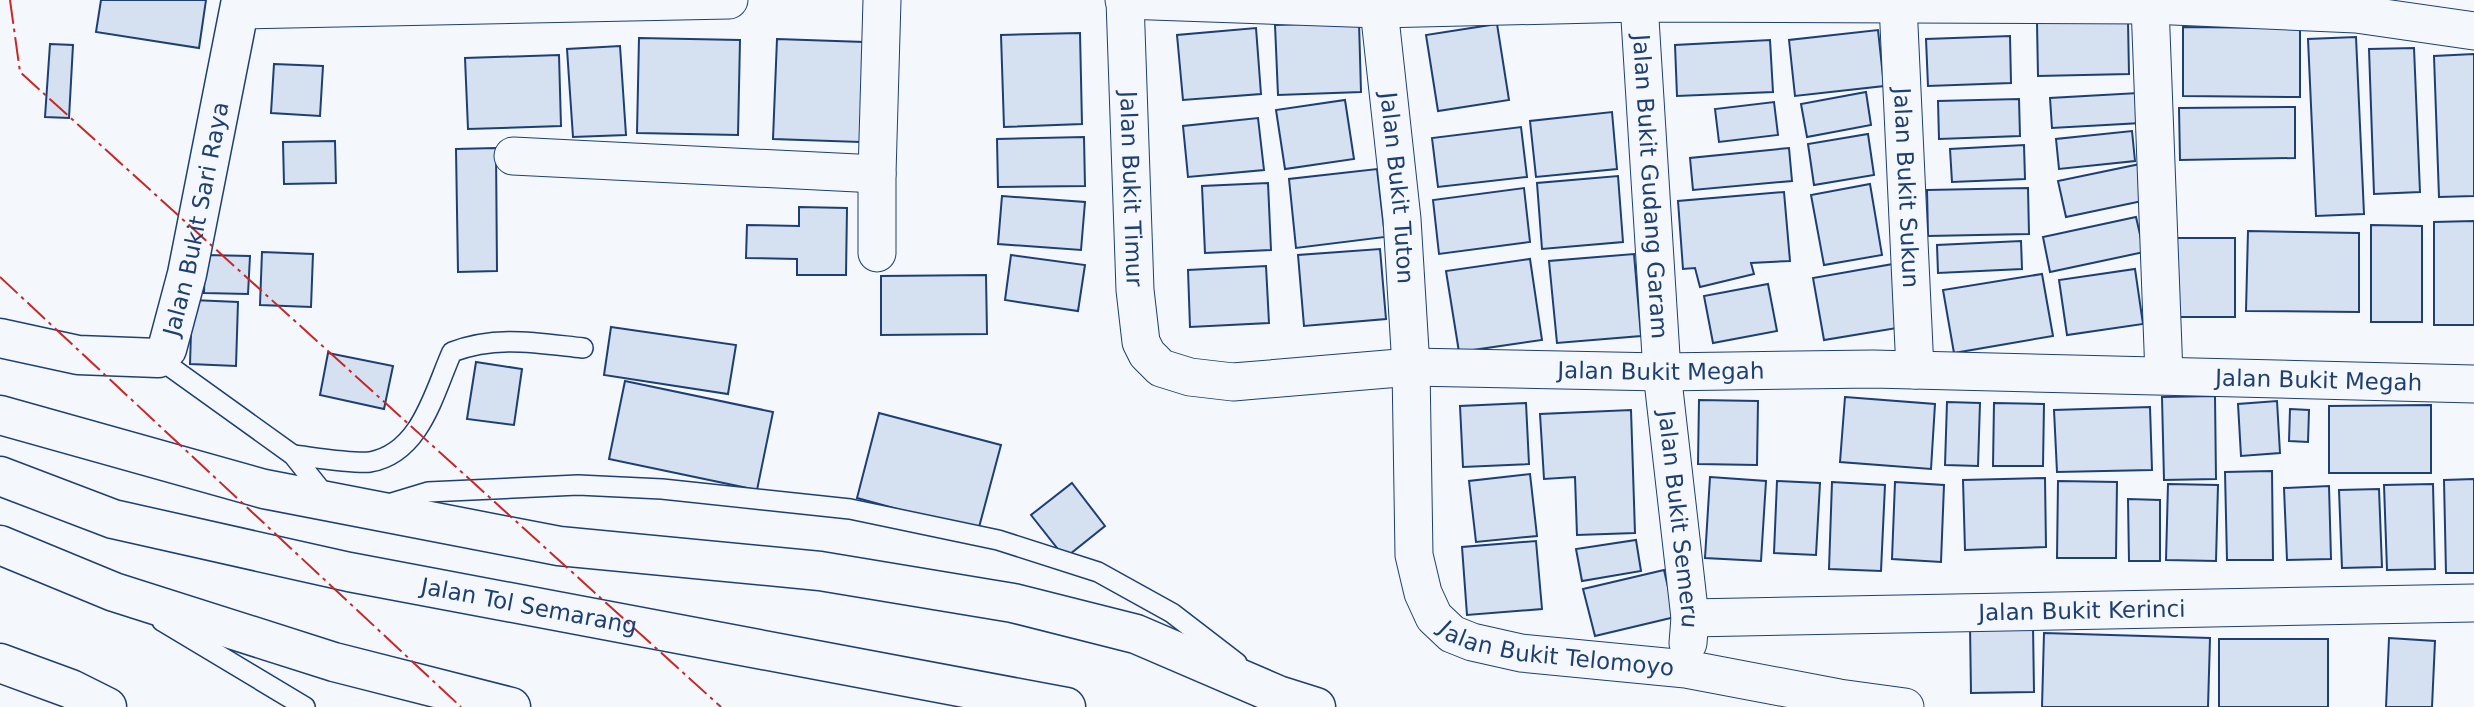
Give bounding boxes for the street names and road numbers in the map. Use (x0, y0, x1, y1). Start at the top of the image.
street label: Jalan Bukit Gudang Garam (1628, 32, 1673, 340)
street label: Jalan Bukit Sukun (1889, 85, 1924, 289)
street label: Jalan Bukit Timur (1115, 89, 1148, 288)
street label: Jalan Bukit Tuton (1375, 89, 1419, 285)
street label: Jalan Bukit Sari Raya (158, 100, 234, 341)
street label: Jalan Bukit Megah (1555, 357, 1765, 385)
street label: Jalan Bukit Megah (2213, 364, 2423, 396)
street label: Jalan Bukit Semeru (1653, 407, 1703, 629)
street label: Jalan Tol Semarang (417, 572, 639, 639)
street label: Jalan Bukit Kerinci (1976, 596, 2186, 626)
street label: Jalan Bukit Telomoyo (1432, 614, 1675, 681)

